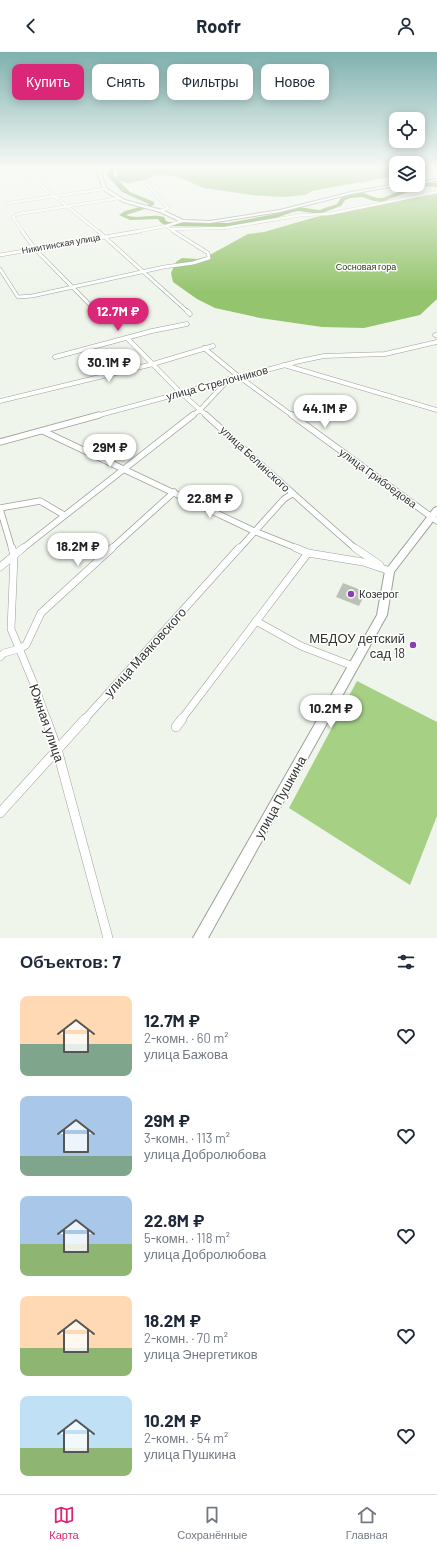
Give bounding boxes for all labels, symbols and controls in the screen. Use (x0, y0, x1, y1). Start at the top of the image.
icon: back (20, 15, 42, 37)
text: Roofr (196, 15, 241, 37)
icon: person (395, 15, 417, 37)
chip: Купить (12, 64, 84, 100)
chip: Снять (92, 64, 159, 100)
chip: Фильтры (167, 64, 253, 100)
chip: Новое (261, 64, 329, 100)
map controls (389, 112, 425, 192)
button: locate (389, 112, 425, 148)
button: layers (389, 156, 425, 192)
street label: Никитинская улица (21, 231, 101, 256)
park label: Сосновая гора (336, 261, 396, 272)
pin: 12.7M ₽ (81, 298, 155, 332)
text: 12.7M ₽ (97, 303, 139, 319)
pin: 30.1M ₽ (72, 349, 146, 383)
text: 30.1M ₽ (87, 354, 131, 370)
street label: улица Стрелочников (165, 363, 269, 402)
pin: 44.1M ₽ (288, 395, 362, 429)
text: 44.1M ₽ (303, 400, 347, 416)
street label: улица Белинского (218, 423, 293, 494)
pin: 29M ₽ (82, 434, 138, 468)
text: 29M ₽ (92, 439, 128, 455)
street label: улица Грибоедова (337, 445, 420, 511)
pin: 22.8M ₽ (173, 485, 247, 519)
text: 22.8M ₽ (187, 490, 233, 506)
pin: 18.2M ₽ (41, 533, 115, 567)
text: 18.2M ₽ (56, 538, 100, 554)
place label: Козерог (359, 587, 399, 600)
marker: Козерог (346, 589, 356, 599)
street label: улица Маяковского (101, 604, 189, 700)
place label: МБДОУ детский сад 18 (309, 630, 405, 661)
marker: МБДОУ детский сад 18 (408, 640, 418, 650)
street label: Южная улица (26, 682, 68, 765)
pin: 10.2M ₽ (294, 695, 368, 729)
text: 10.2M ₽ (309, 700, 353, 716)
street label: улица Пушкина (251, 752, 310, 841)
text: Объектов: 7 (20, 951, 121, 971)
icon: filters (395, 951, 417, 973)
text: 12.7M ₽ (144, 1010, 200, 1030)
icon: home (52, 1012, 100, 1060)
icon: heart (395, 1025, 417, 1047)
text: 2-комн. · 60 m² (144, 1030, 228, 1046)
text: улица Бажова (144, 1046, 228, 1062)
text: 29M ₽ (144, 1110, 190, 1130)
icon: home (52, 1112, 100, 1160)
icon: heart (395, 1125, 417, 1147)
text: 3-комн. · 113 m² (144, 1130, 230, 1146)
text: улица Добролюбова (144, 1146, 266, 1162)
text: 22.8M ₽ (144, 1210, 204, 1230)
icon: home (52, 1212, 100, 1260)
icon: heart (395, 1225, 417, 1247)
text: 5-комн. · 118 m² (144, 1230, 230, 1246)
text: улица Добролюбова (144, 1246, 266, 1262)
text: 18.2M ₽ (144, 1310, 201, 1330)
icon: home (52, 1312, 100, 1360)
icon: heart (395, 1325, 417, 1347)
text: 2-комн. · 70 m² (144, 1330, 228, 1346)
text: улица Энергетиков (144, 1346, 258, 1362)
text: 10.2M ₽ (144, 1410, 201, 1430)
icon: home (52, 1412, 100, 1460)
icon: heart (395, 1425, 417, 1447)
text: 2-комн. · 54 m² (144, 1430, 228, 1446)
text: улица Пушкина (144, 1446, 236, 1462)
tab: Карта (49, 1504, 79, 1541)
tab: Сохранённые (177, 1504, 247, 1541)
tab: Главная (346, 1504, 388, 1541)

